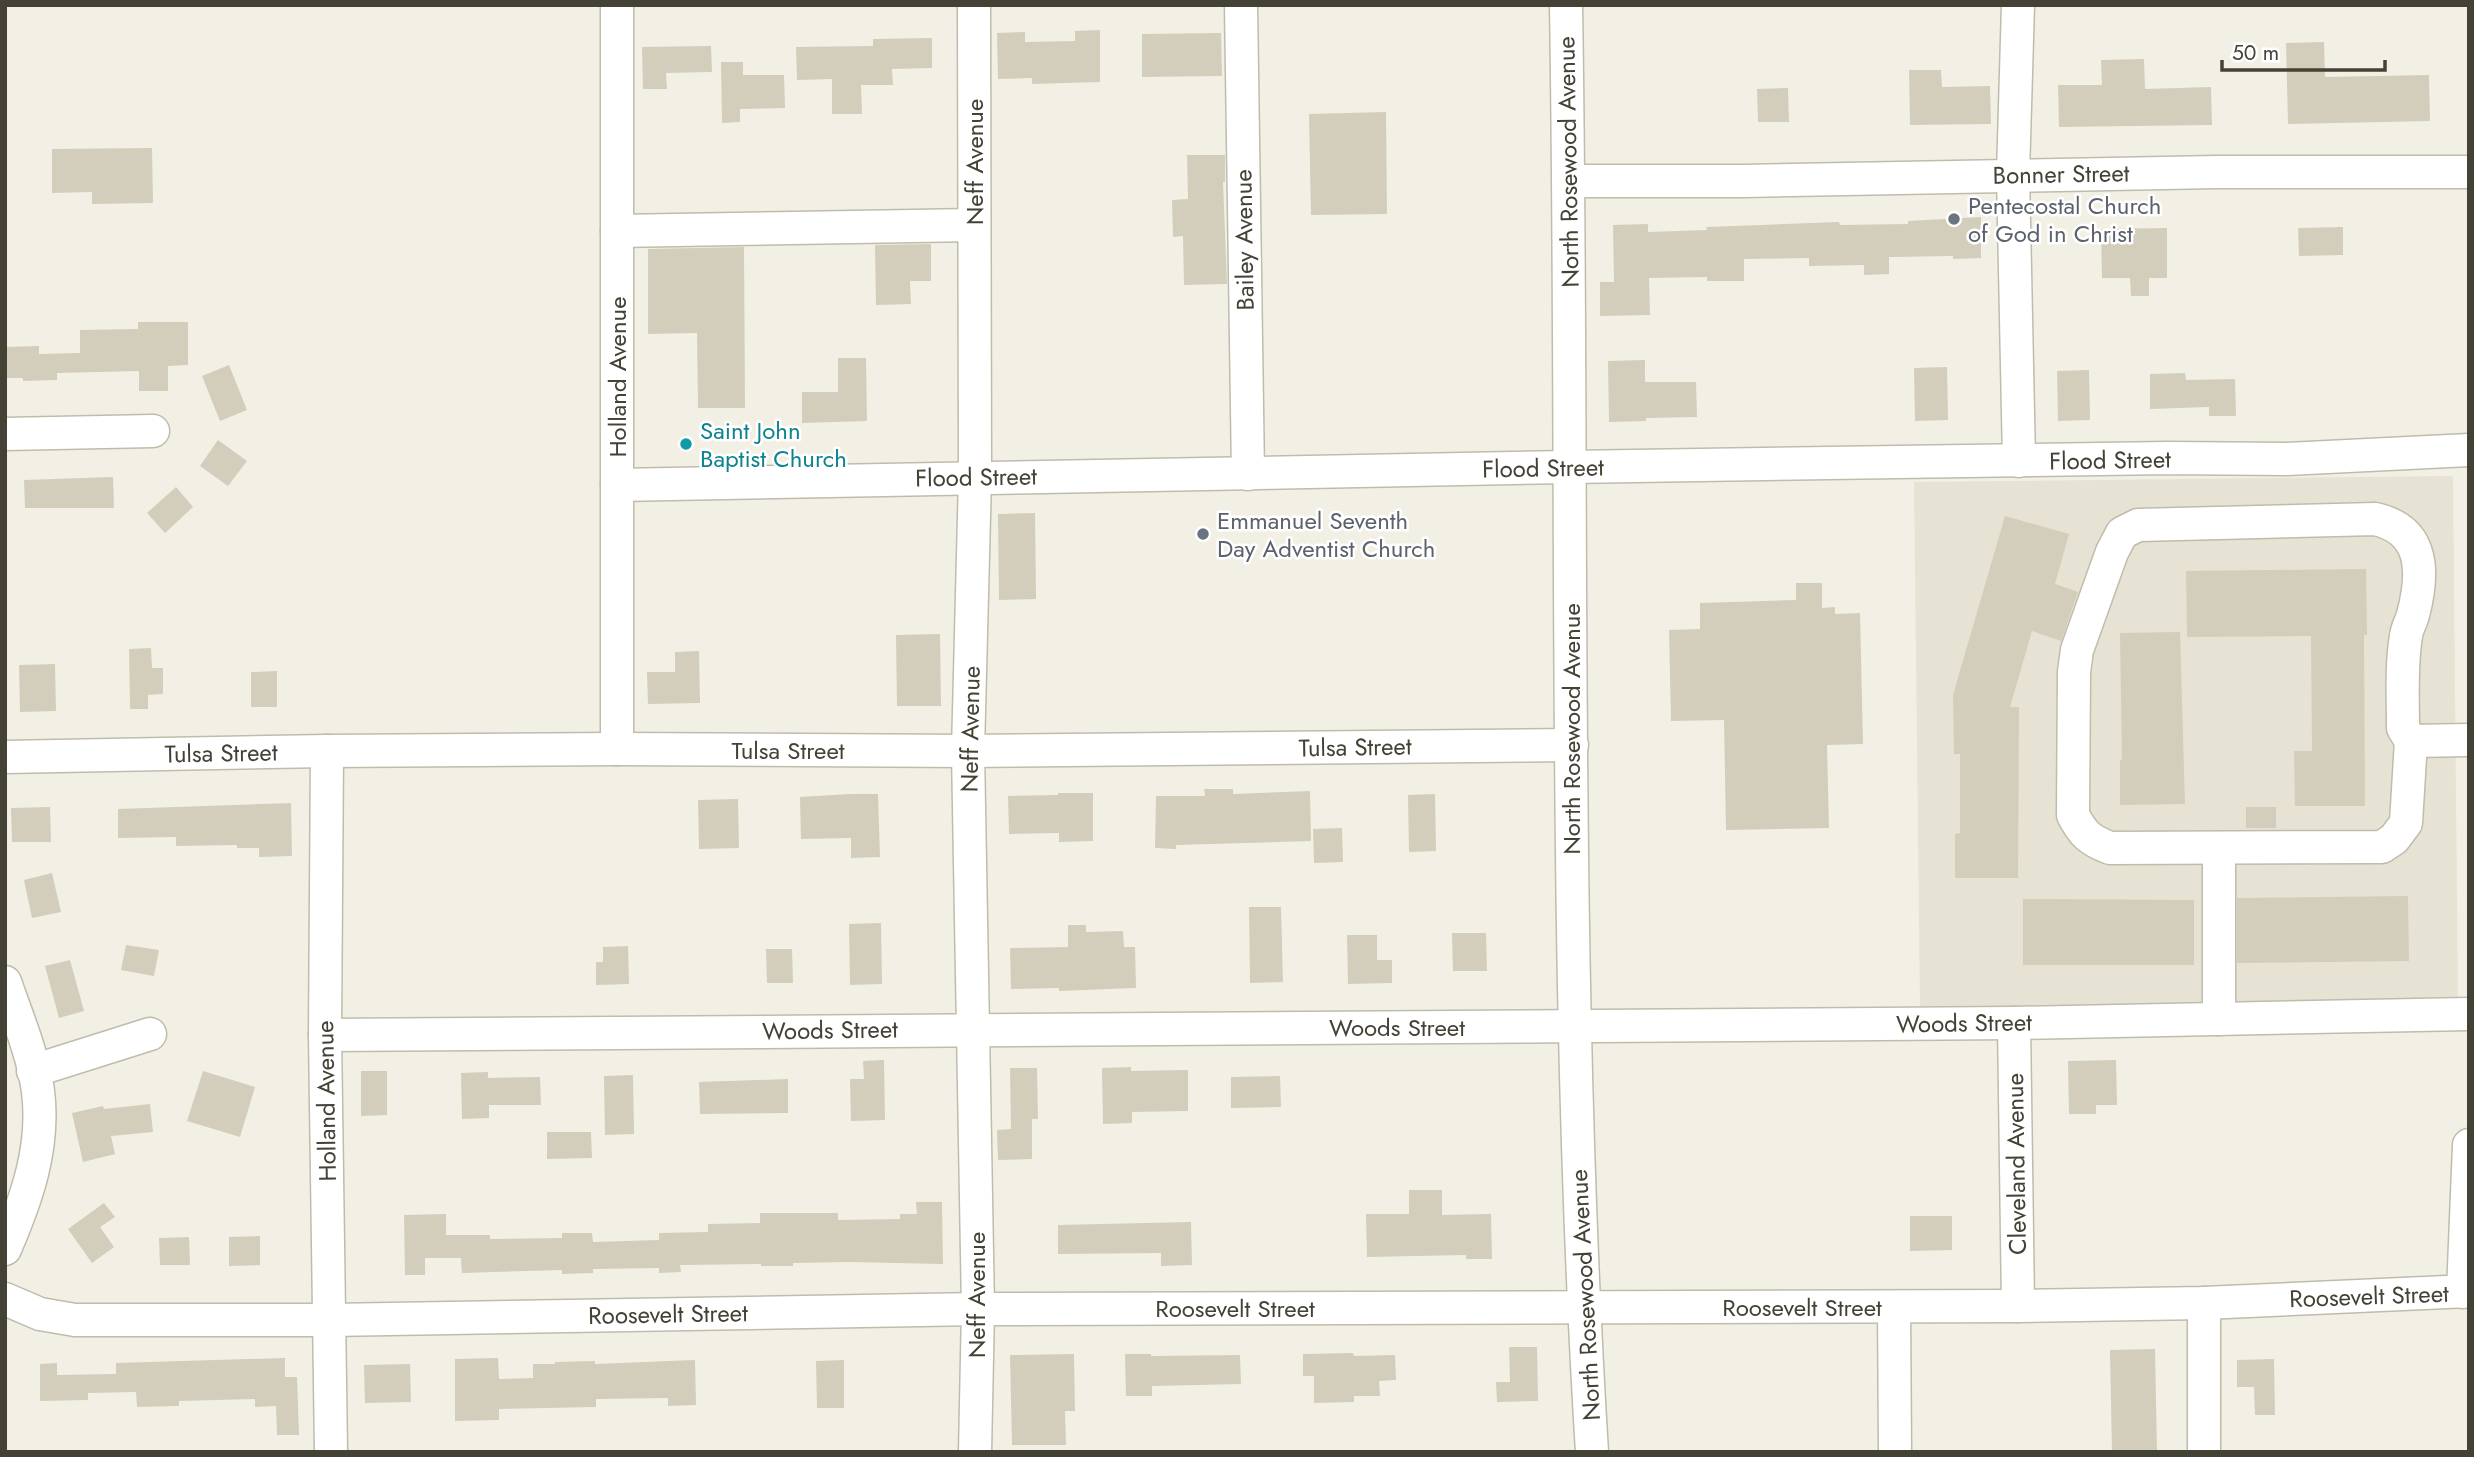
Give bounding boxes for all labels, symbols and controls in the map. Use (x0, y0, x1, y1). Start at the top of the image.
scale bar (2222, 28, 2385, 72)
street label: North Rosewood Avenue (1548, 36, 1588, 288)
text: 50 m (2232, 38, 2279, 68)
street label: Neff Avenue (957, 99, 992, 225)
street label: Bonner Street (1992, 155, 2130, 193)
street label: Bailey Avenue (1225, 169, 1263, 311)
place label: Pentecostal Church of God in Christ (1968, 188, 2161, 251)
marker: Pentecostal Church of God in Christ (1946, 211, 1962, 227)
street label: Holland Avenue (600, 296, 635, 458)
place label: Saint John Baptist Church (700, 413, 847, 476)
marker: Saint John Baptist Church (678, 436, 694, 452)
street label: Flood Street (2049, 441, 2171, 479)
street label: Flood Street (1482, 449, 1604, 487)
street label: Flood Street (915, 458, 1037, 496)
place label: Emmanuel Seventh Day Adventist Church (1217, 503, 1435, 566)
marker: Emmanuel Seventh Day Adventist Church (1195, 526, 1211, 542)
street label: North Rosewood Avenue (1554, 603, 1589, 855)
street label: Neff Avenue (951, 665, 989, 793)
street label: Tulsa Street (1298, 729, 1412, 765)
street label: Tulsa Street (731, 733, 845, 768)
street label: Tulsa Street (164, 735, 278, 771)
street label: Woods Street (1896, 1004, 2032, 1042)
street label: Woods Street (1329, 1010, 1465, 1045)
street label: Woods Street (762, 1011, 898, 1049)
street label: Holland Avenue (307, 1020, 345, 1182)
street label: Cleveland Avenue (1997, 1073, 2035, 1255)
street label: North Rosewood Avenue (1561, 1168, 1609, 1422)
street label: Neff Avenue (959, 1232, 994, 1358)
street label: Roosevelt Street (2289, 1276, 2450, 1316)
street label: Roosevelt Street (1722, 1290, 1882, 1325)
street label: Roosevelt Street (1155, 1291, 1315, 1326)
street label: Roosevelt Street (588, 1295, 748, 1333)

